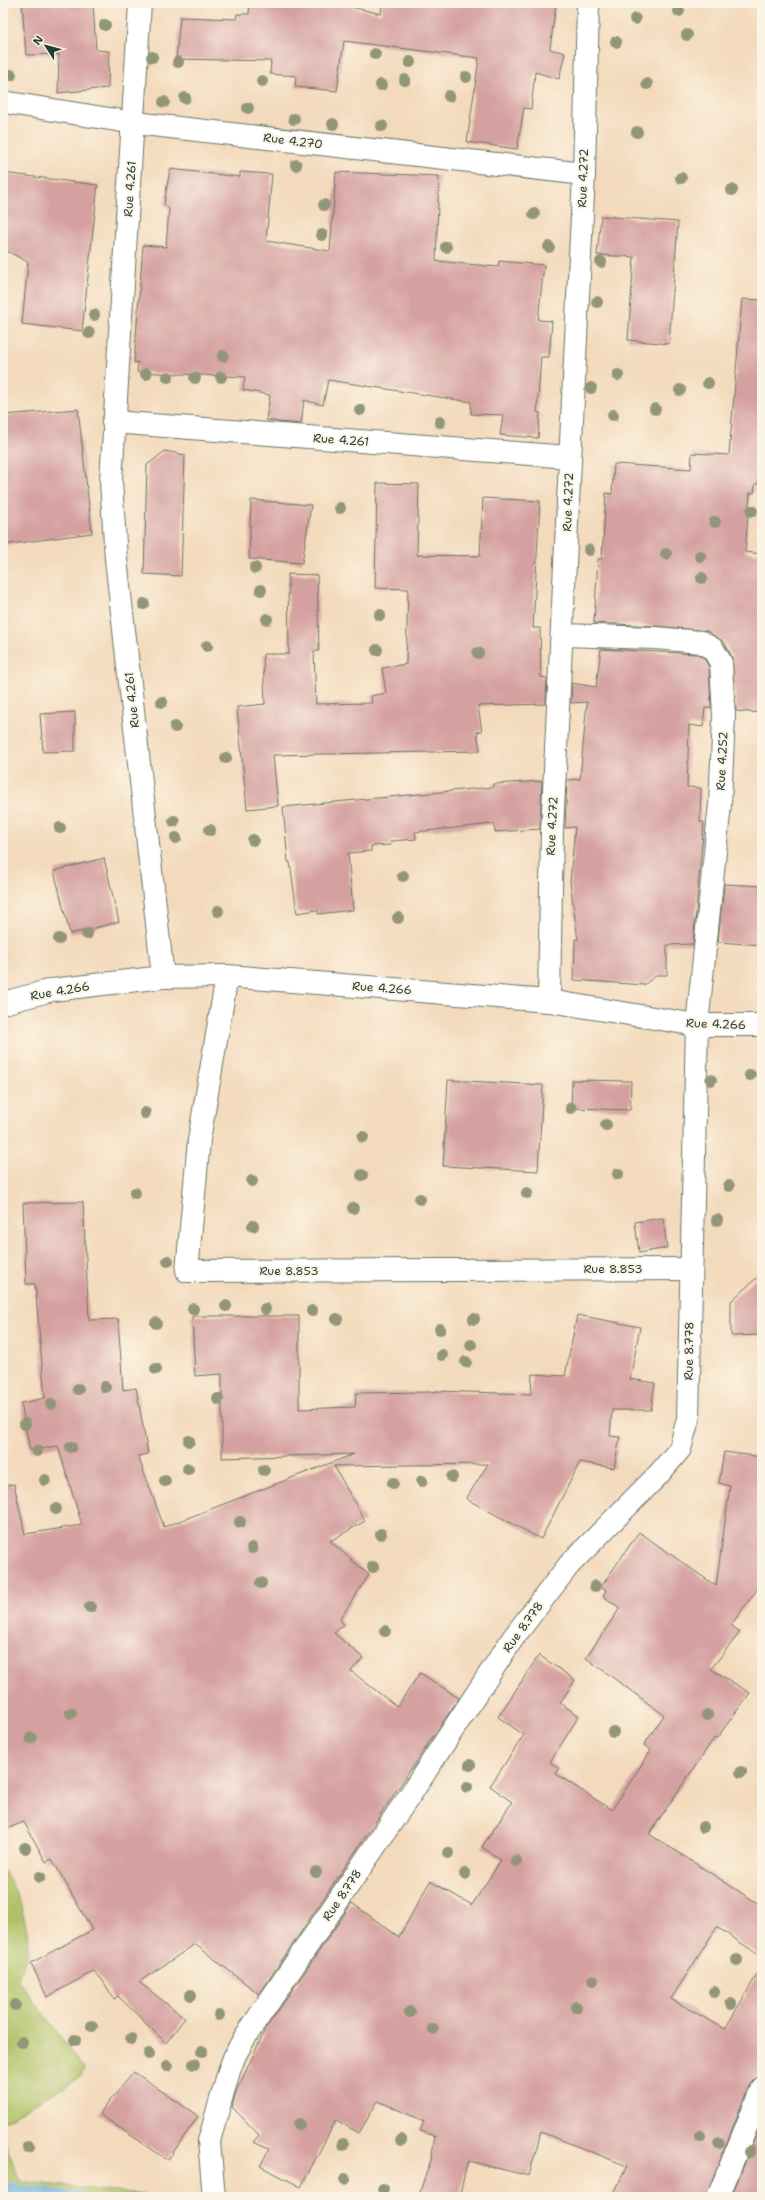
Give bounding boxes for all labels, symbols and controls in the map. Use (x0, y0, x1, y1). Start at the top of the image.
north arrow (26, 26, 66, 66)
text: N (30, 32, 47, 48)
street label: Rue 4.270 (262, 129, 324, 153)
street label: Rue 4.272 (574, 148, 592, 208)
street label: Rue 4.261 (120, 160, 140, 218)
street label: Rue 4.261 (312, 430, 370, 450)
street label: Rue 4.272 (559, 472, 577, 532)
street label: Rue 4.261 (121, 671, 143, 729)
street label: Rue 4.252 (712, 731, 732, 791)
street label: Rue 4.272 (542, 796, 562, 856)
street label: Rue 4.266 (29, 978, 91, 1004)
street label: Rue 4.266 (351, 978, 413, 998)
street label: Rue 4.266 (686, 1015, 746, 1033)
street label: Rue 8.853 (583, 1261, 643, 1277)
street label: Rue 8.853 (259, 1263, 319, 1279)
street label: Rue 8.778 (680, 1321, 698, 1381)
street label: Rue 8.778 (499, 1598, 547, 1656)
street label: Rue 8.778 (319, 1866, 365, 1924)

